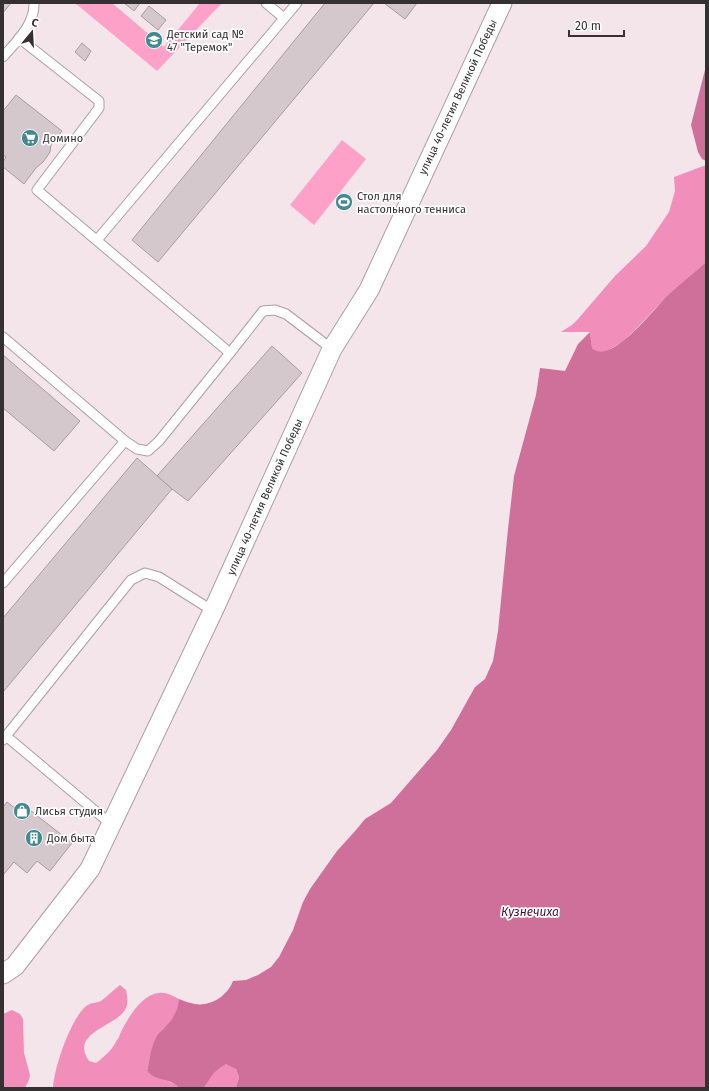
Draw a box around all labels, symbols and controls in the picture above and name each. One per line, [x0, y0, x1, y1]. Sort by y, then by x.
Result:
north arrow [12, 12, 52, 52]
scale bar [569, 12, 624, 38]
text: С [30, 16, 41, 30]
street label: улица 40-летия Великой Победы [416, 17, 500, 177]
text: 20 m [575, 19, 601, 33]
place label: Детский сад № 47 "Теремок" [166, 28, 244, 54]
school or university icon: Детский сад № 47 "Теремок" [144, 30, 164, 50]
supermarket icon: Домино [20, 128, 40, 148]
place label: Домино [42, 132, 83, 145]
place label: Стол для настольного тенниса [357, 190, 466, 216]
sports icon: Стол для настольного тенниса [334, 192, 354, 212]
street label: улица 40-летия Великой Победы [225, 417, 305, 577]
shop icon: Лисья студия [12, 801, 32, 821]
place label: Лисья студия [35, 805, 103, 818]
building icon: Дом быта [24, 828, 44, 848]
place label: Дом быта [46, 832, 95, 845]
water label: Кузнечиха [501, 905, 559, 919]

